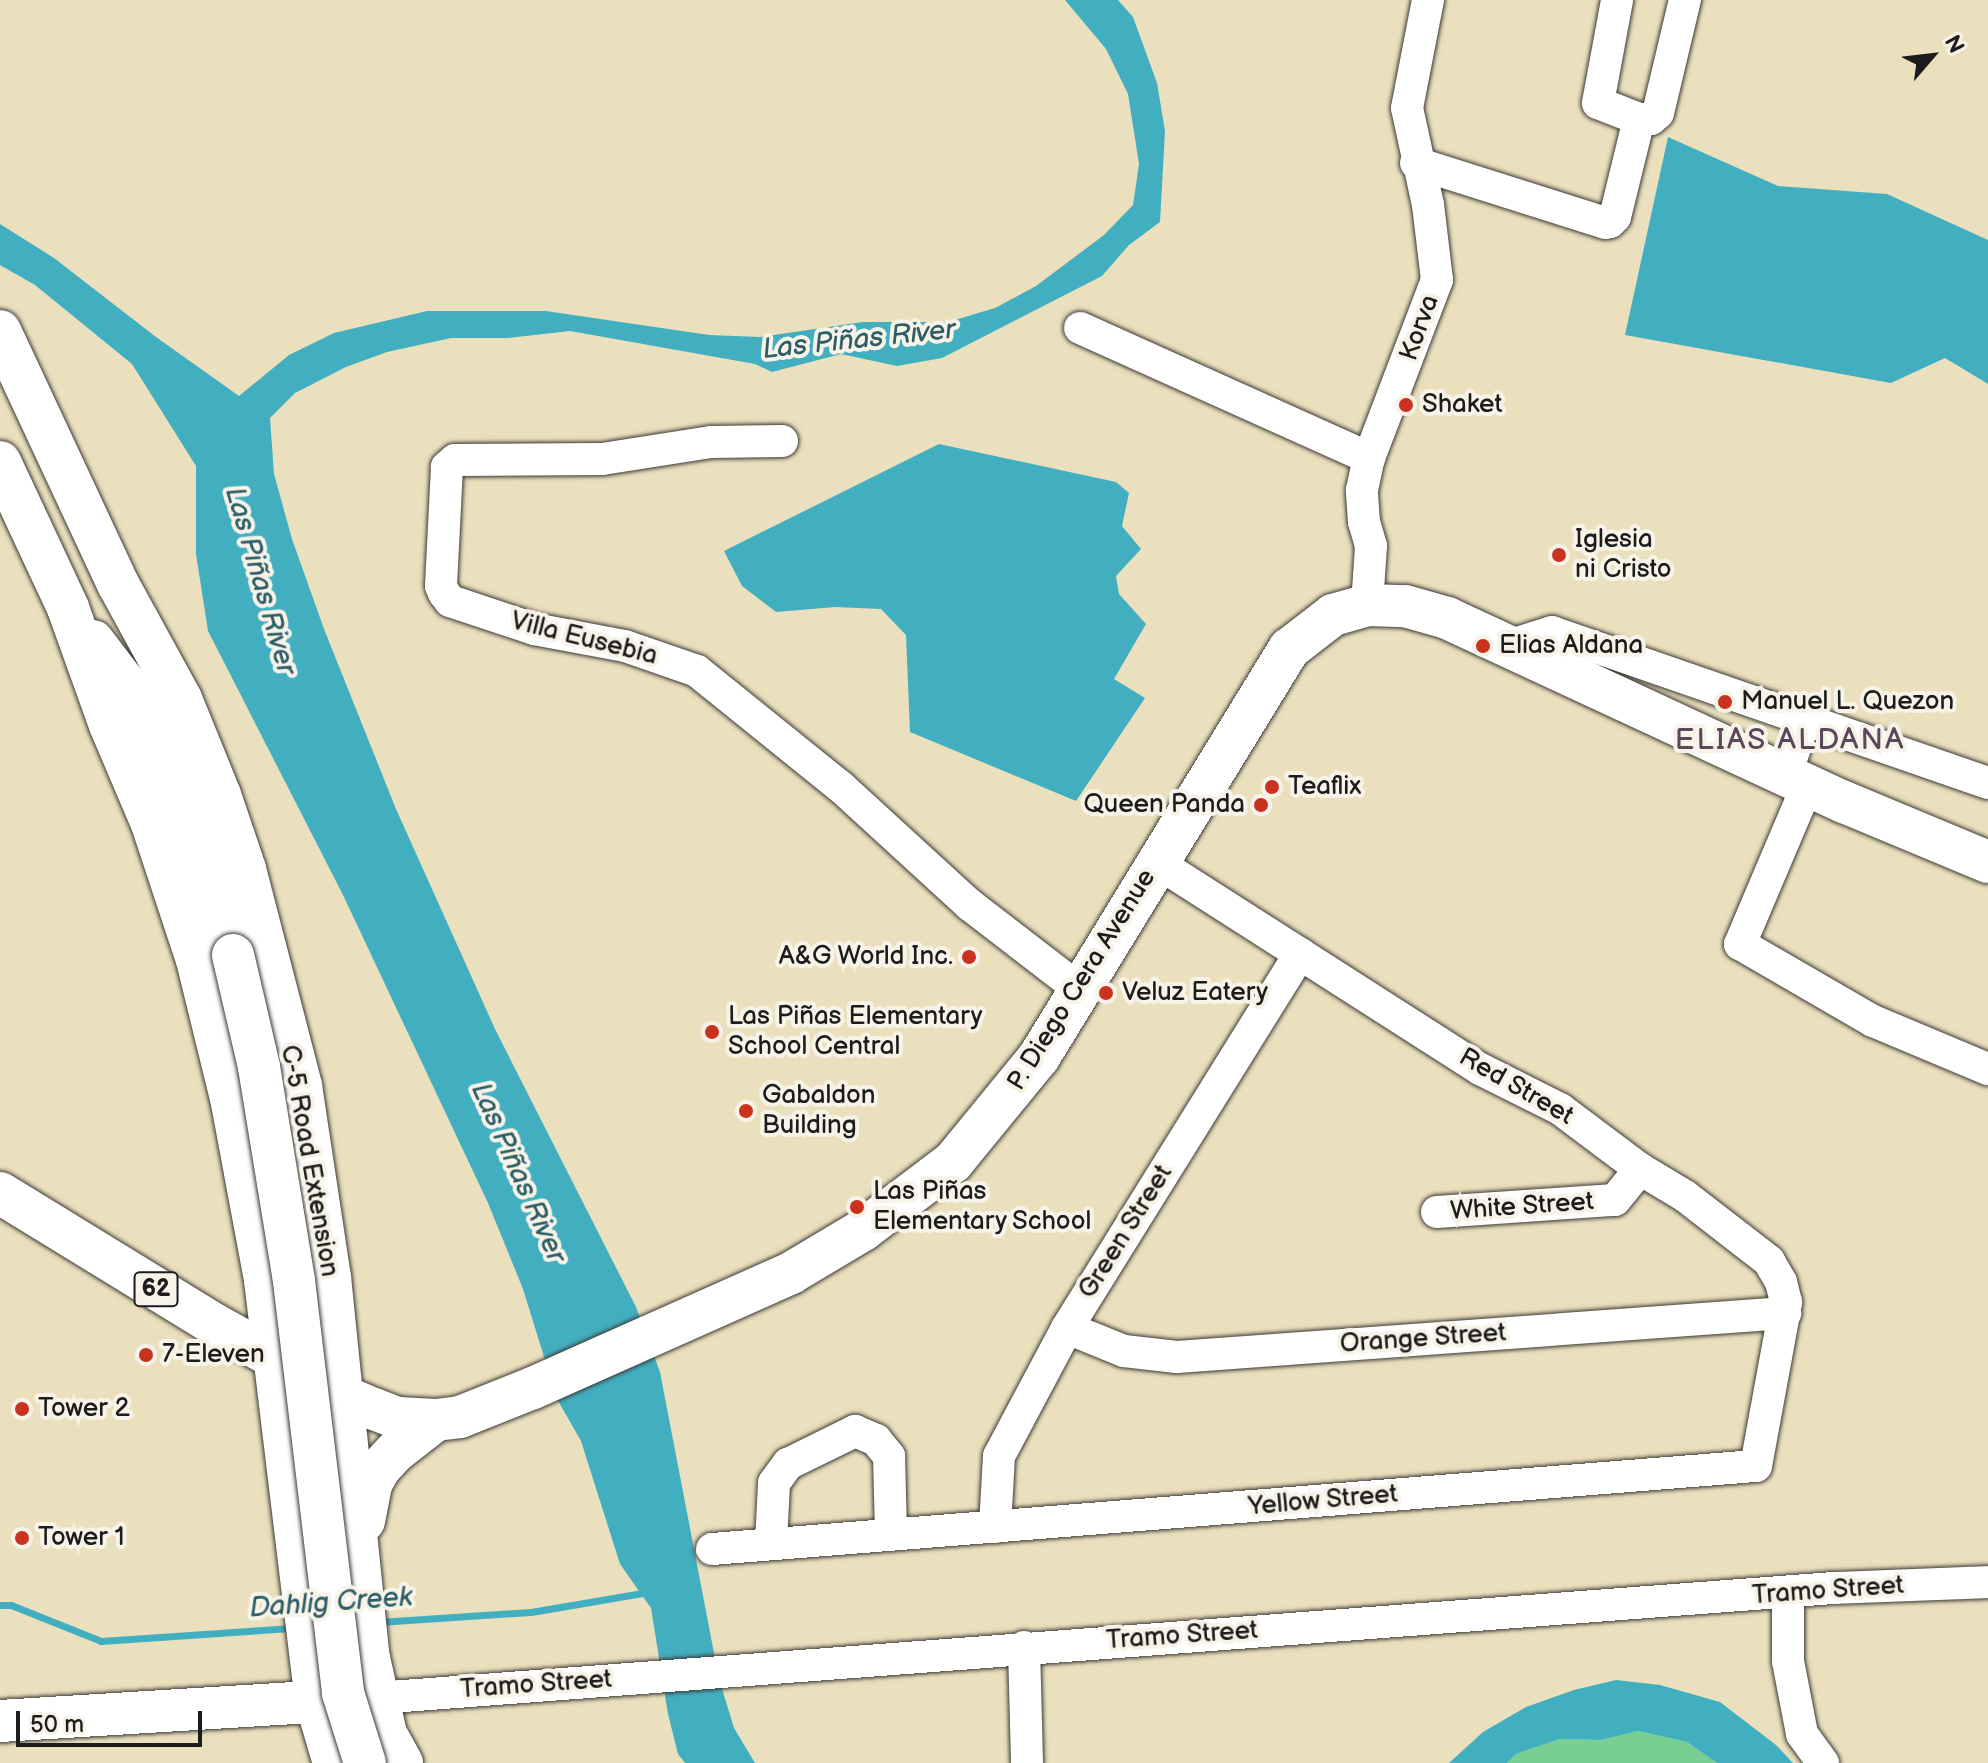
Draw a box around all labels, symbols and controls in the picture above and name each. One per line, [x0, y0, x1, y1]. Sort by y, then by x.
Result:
north arrow [1892, 16, 1972, 96]
text: N [1938, 31, 1969, 58]
street label: Korva [1394, 291, 1446, 365]
water label: Las Piñas River [761, 313, 957, 367]
place label: Shaket [1422, 389, 1503, 421]
marker: Shaket [1397, 396, 1415, 414]
water label: Las Piñas River [217, 483, 303, 679]
place label: Iglesia ni Cristo [1575, 524, 1672, 586]
marker: Iglesia ni Cristo [1550, 546, 1568, 564]
street label: Villa Eusebia [507, 606, 661, 672]
place label: Elias Aldana [1499, 630, 1643, 662]
marker: Elias Aldana [1474, 637, 1492, 655]
place label: Manuel L. Quezon [1741, 686, 1954, 718]
marker: Manuel L. Quezon [1716, 693, 1734, 711]
district label: ELIAS ALDANA [1675, 722, 1905, 758]
place label: Teaflix [1288, 771, 1362, 803]
marker: Teaflix [1263, 778, 1281, 796]
place label: Queen Panda [1083, 789, 1245, 821]
marker: Queen Panda [1252, 796, 1270, 814]
street label: P. Diego Cera Avenue [1001, 864, 1163, 1096]
place label: A&G World Inc. [778, 941, 953, 973]
marker: A&G World Inc. [960, 948, 978, 966]
place label: Veluz Eatery [1122, 977, 1268, 1009]
marker: Veluz Eatery [1097, 984, 1115, 1002]
place label: Las Piñas Elementary School Central [728, 1001, 983, 1062]
marker: Las Piñas Elementary School Central [703, 1023, 721, 1041]
street label: Red Street [1453, 1042, 1579, 1132]
street label: C-5 Road Extension [273, 1043, 345, 1279]
water label: Las Piñas River [463, 1078, 573, 1268]
place label: Gabaldon Building [762, 1080, 876, 1142]
marker: Gabaldon Building [737, 1102, 755, 1120]
street label: Green Street [1072, 1159, 1180, 1305]
place label: Las Piñas Elementary School [873, 1176, 1093, 1238]
street label: White Street [1449, 1186, 1595, 1228]
marker: Las Piñas Elementary School [848, 1198, 866, 1216]
road number: 62 [132, 1269, 180, 1309]
street label: Orange Street [1339, 1318, 1507, 1360]
place label: 7-Eleven [162, 1339, 265, 1371]
marker: 7-Eleven [137, 1346, 155, 1364]
place label: Tower 2 [38, 1393, 130, 1425]
marker: Tower 2 [13, 1400, 31, 1418]
street label: Yellow Street [1247, 1479, 1399, 1523]
place label: Tower 1 [38, 1522, 125, 1554]
marker: Tower 1 [13, 1529, 31, 1547]
street label: Tramo Street [1751, 1570, 1905, 1612]
water label: Dahlig Creek [248, 1581, 414, 1625]
street label: Tramo Street [1105, 1615, 1259, 1657]
street label: Tramo Street [459, 1664, 613, 1706]
scale bar [20, 1695, 206, 1745]
text: 50 m [30, 1710, 84, 1739]

